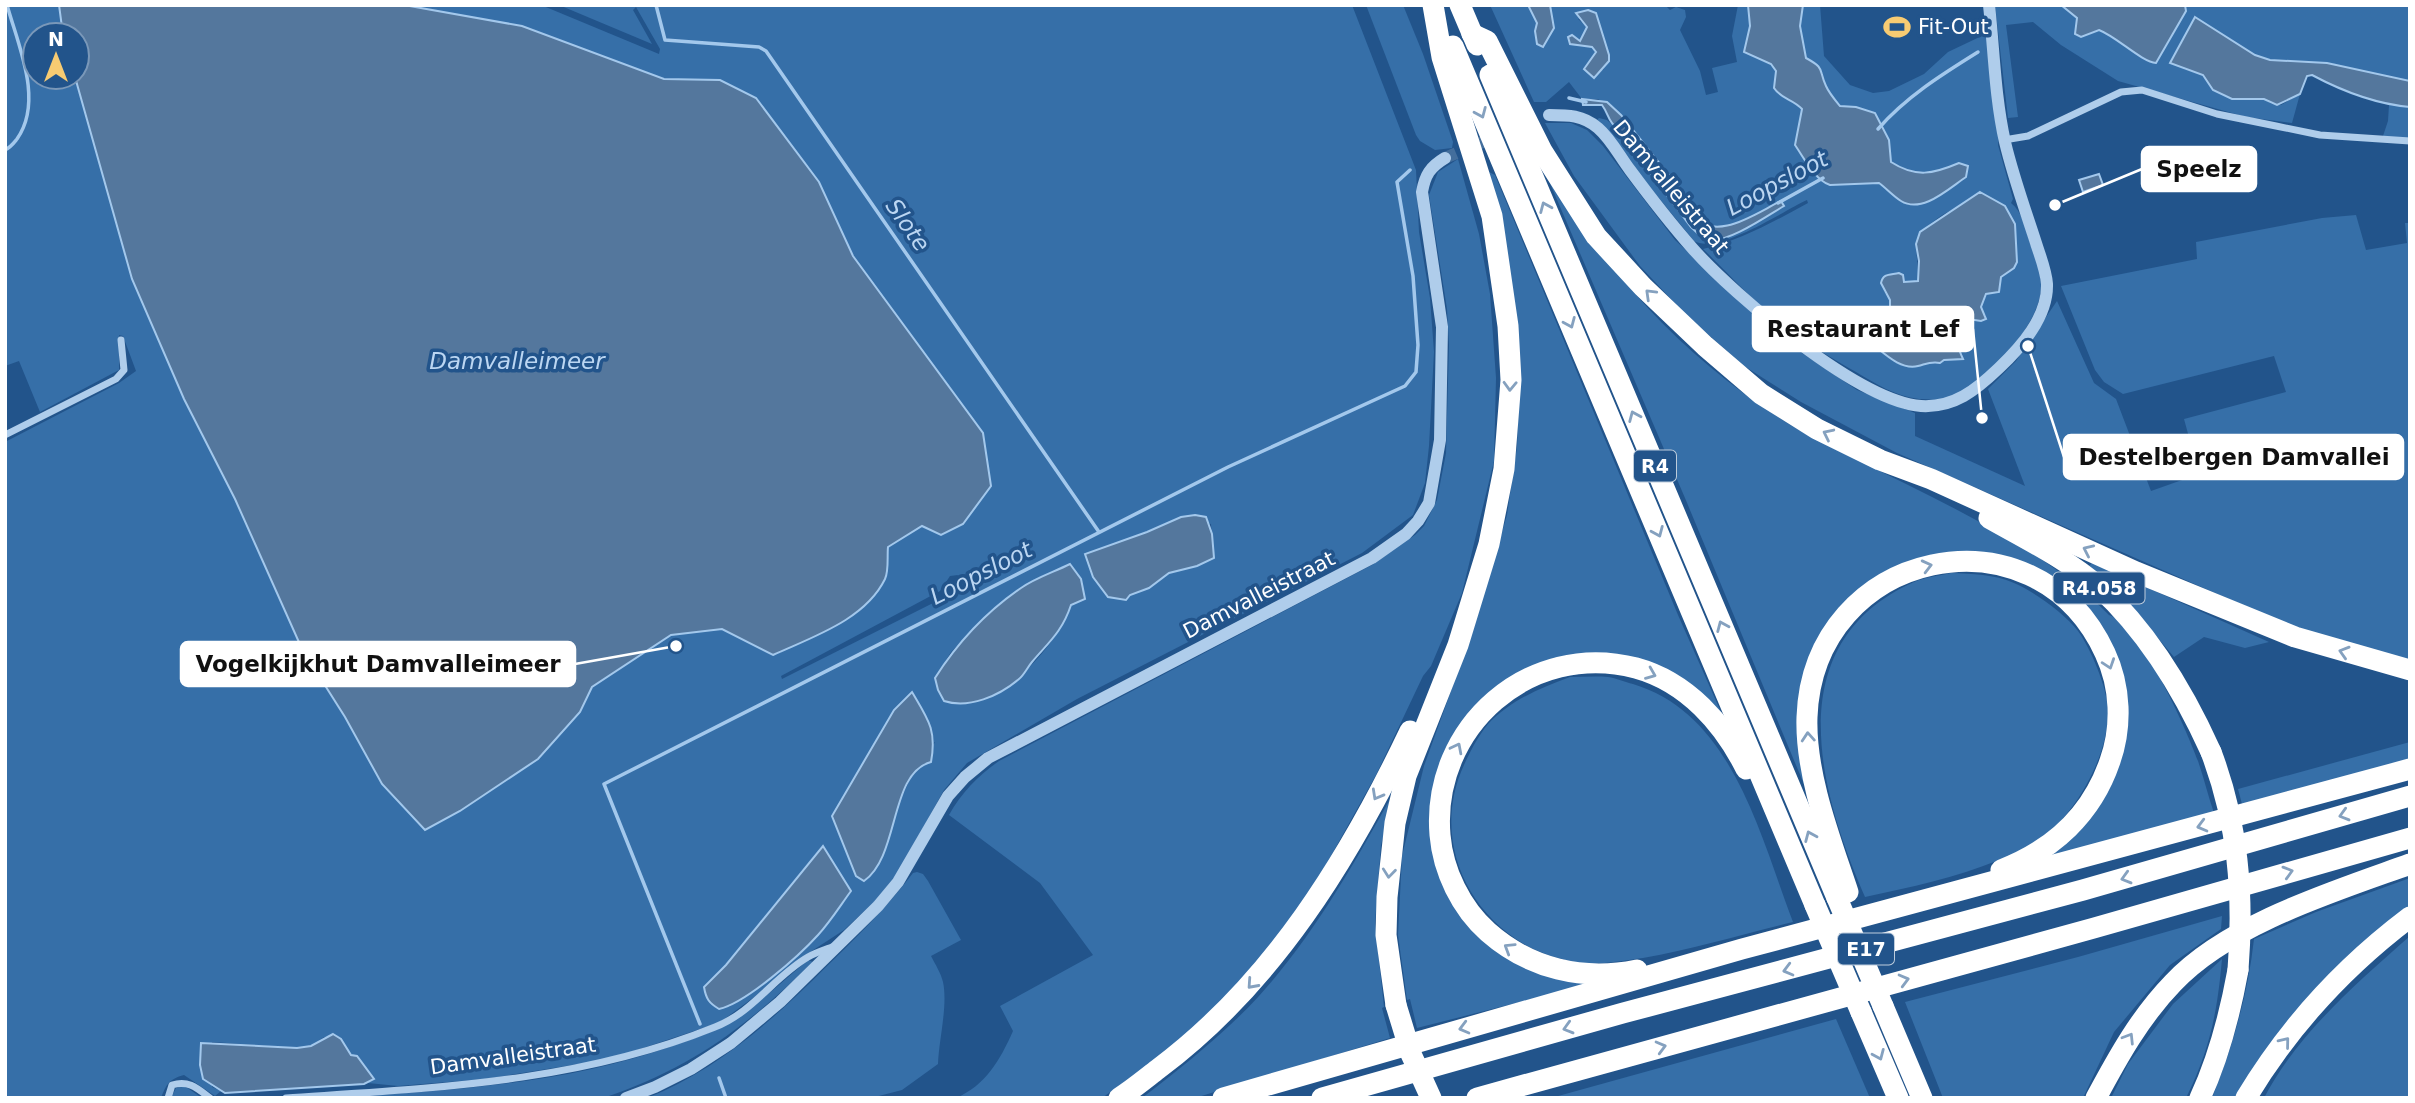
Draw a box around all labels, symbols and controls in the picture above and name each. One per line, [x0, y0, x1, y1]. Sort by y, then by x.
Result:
sports icon: Fit-Out [1882, 12, 1912, 42]
place label: Fit-Out [1918, 15, 1989, 39]
north arrow [21, 21, 91, 91]
text: N [48, 28, 64, 50]
one-way arrow [1473, 106, 1487, 119]
street label: Damvalleistraat [1608, 115, 1734, 259]
water label: Loopsloot [1722, 145, 1833, 221]
callout: Speelz [2142, 147, 2256, 191]
text: Speelz [2156, 156, 2242, 182]
water label: Slote [881, 194, 935, 256]
one-way arrow [1539, 201, 1553, 214]
one-way arrow [1646, 290, 1659, 303]
callout: Restaurant Lef [1753, 307, 1973, 351]
one-way arrow [1562, 316, 1576, 328]
text: Restaurant Lef [1767, 316, 1960, 342]
water label: Damvalleimeer [429, 348, 606, 374]
one-way arrow [1502, 381, 1517, 392]
one-way arrow [1628, 411, 1642, 423]
one-way arrow [1823, 429, 1835, 443]
callout: Destelbergen Damvallei [2064, 435, 2403, 479]
text: Destelbergen Damvallei [2078, 444, 2390, 470]
road number: R4 [1634, 450, 1676, 481]
one-way arrow [1650, 526, 1664, 538]
water label: Loopsloot [926, 536, 1037, 610]
one-way arrow [2082, 544, 2095, 558]
street label: Damvalleistraat [1179, 546, 1339, 644]
one-way arrow [1921, 560, 1933, 574]
road number: R4.058 [2054, 572, 2144, 604]
one-way arrow [1716, 621, 1730, 633]
callout: Vogelkijkhut Damvalleimeer [181, 642, 575, 686]
one-way arrow [2338, 646, 2350, 661]
text: Vogelkijkhut Damvalleimeer [195, 651, 561, 677]
one-way arrow [2101, 657, 2115, 669]
one-way arrow [1644, 665, 1656, 679]
one-way arrow [1801, 731, 1816, 742]
one-way arrow [1449, 743, 1463, 755]
one-way arrow [1372, 787, 1385, 800]
one-way arrow [2338, 807, 2350, 822]
one-way arrow [2196, 818, 2208, 832]
one-way arrow [1805, 830, 1819, 842]
one-way arrow [2282, 866, 2294, 881]
one-way arrow [1382, 868, 1397, 879]
one-way arrow [2120, 870, 2132, 885]
road number: E17 [1838, 934, 1894, 965]
one-way arrow [1503, 943, 1516, 956]
one-way arrow [1782, 962, 1794, 976]
one-way arrow [1898, 974, 1910, 988]
one-way arrow [1247, 975, 1260, 988]
one-way arrow [1458, 1020, 1470, 1034]
one-way arrow [1562, 1020, 1574, 1035]
street label: Damvalleistraat [429, 1032, 597, 1080]
one-way arrow [2121, 1033, 2134, 1046]
one-way arrow [2277, 1037, 2289, 1050]
one-way arrow [1655, 1041, 1667, 1055]
one-way arrow [1871, 1048, 1885, 1060]

